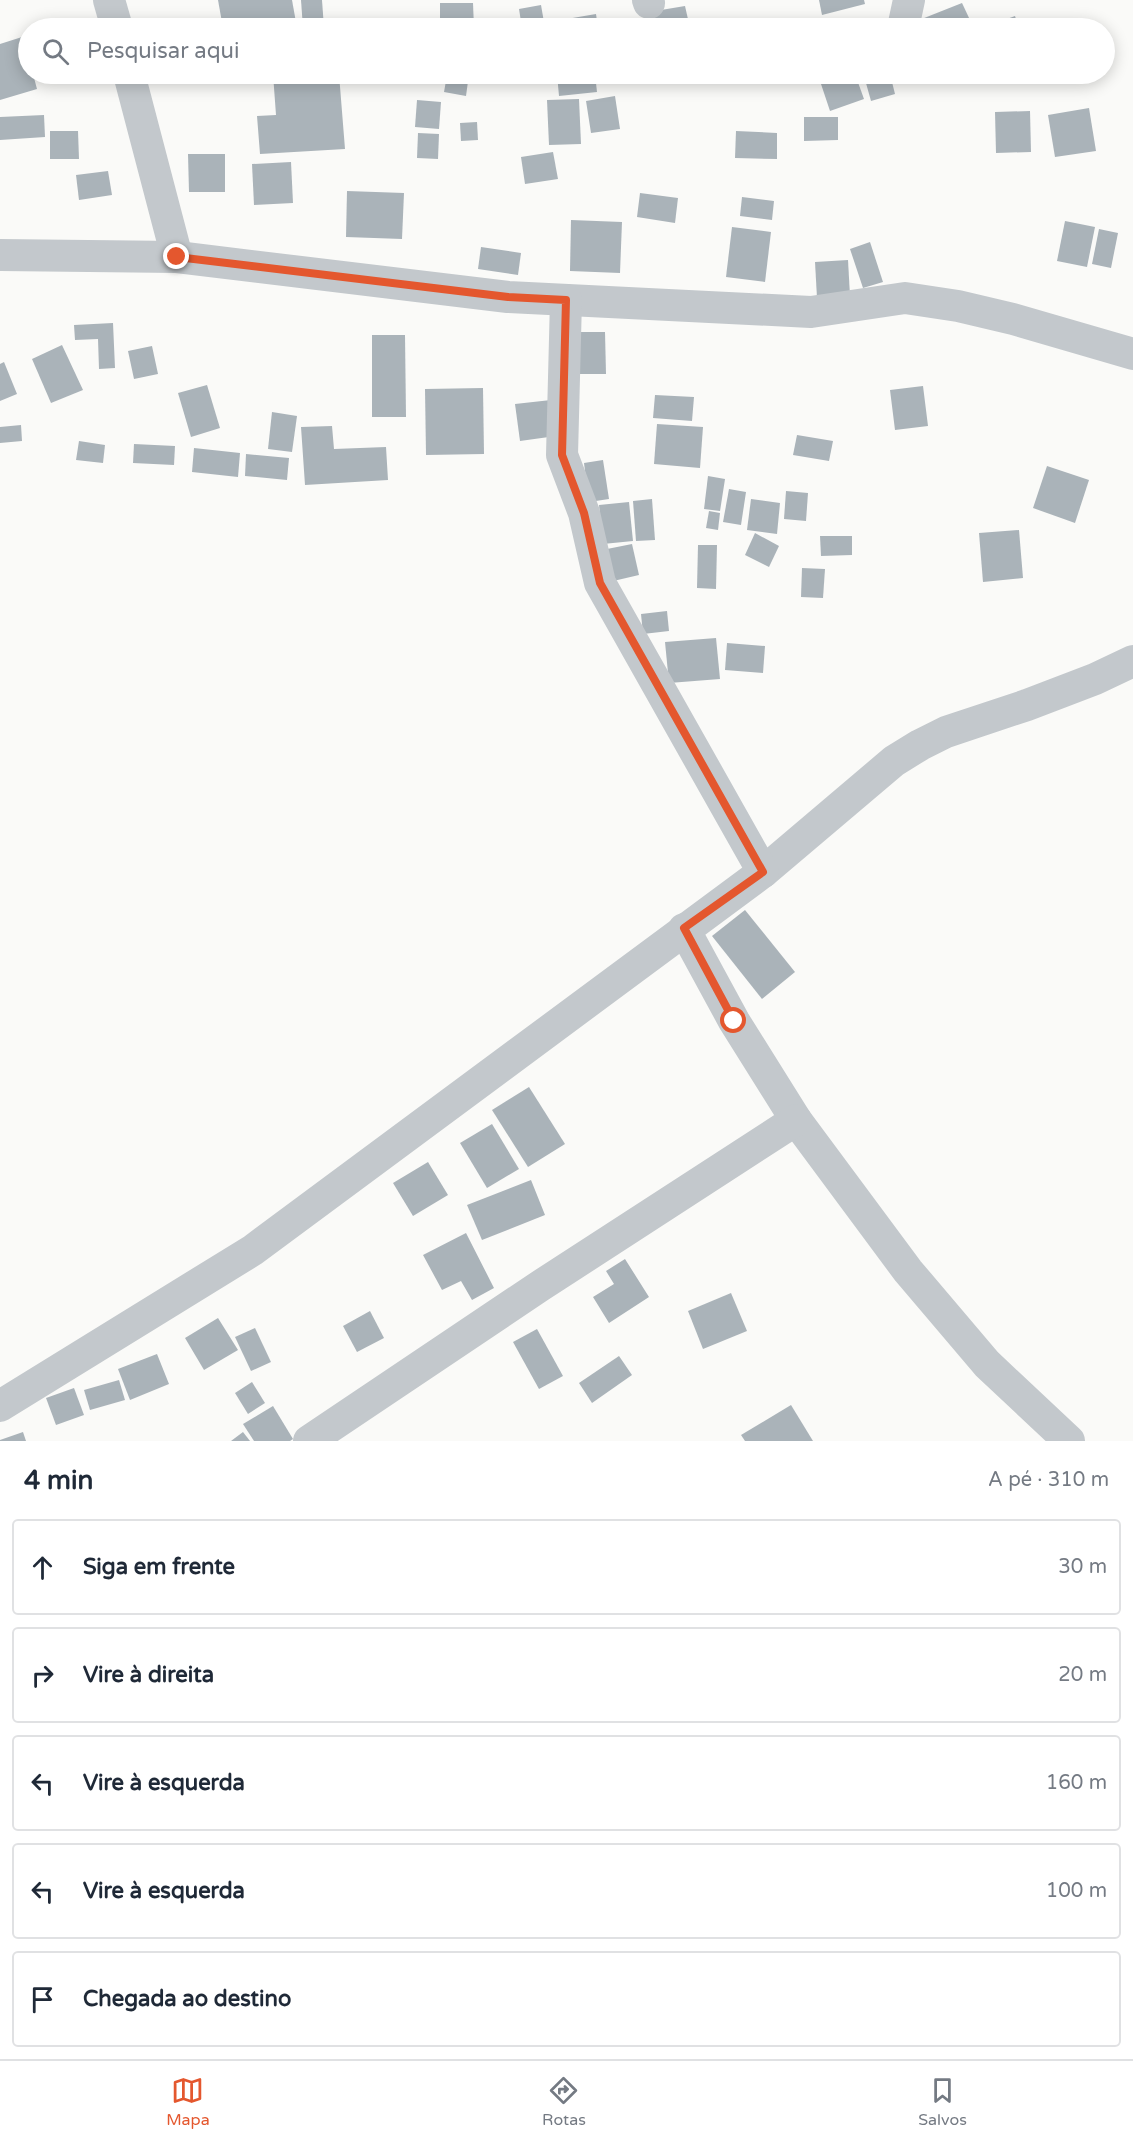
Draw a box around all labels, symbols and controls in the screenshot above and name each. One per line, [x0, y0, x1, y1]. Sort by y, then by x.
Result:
search box [18, 18, 1115, 84]
icon: search [39, 35, 72, 68]
text: Pesquisar aqui [87, 38, 239, 64]
route end [163, 243, 189, 269]
route start [720, 1007, 746, 1033]
text: 4 min [24, 1465, 93, 1496]
text: A pé · 310 m [988, 1468, 1109, 1492]
icon: ahead [26, 1551, 59, 1584]
text: Siga em frente [83, 1554, 235, 1580]
text: 30 m [1058, 1555, 1107, 1579]
icon: right [26, 1659, 59, 1692]
text: Vire à direita [83, 1662, 214, 1688]
text: 20 m [1058, 1663, 1107, 1687]
icon: left [26, 1767, 59, 1800]
text: Vire à esquerda [83, 1770, 245, 1796]
text: 160 m [1046, 1771, 1107, 1795]
icon: left [26, 1875, 59, 1908]
text: Vire à esquerda [83, 1878, 245, 1904]
text: 100 m [1046, 1879, 1107, 1903]
icon: arrive [26, 1983, 59, 2016]
text: Chegada ao destino [83, 1986, 291, 2012]
tab: Mapa [166, 2074, 210, 2130]
tab: Rotas [542, 2074, 586, 2130]
tab: Salvos [918, 2074, 967, 2130]

